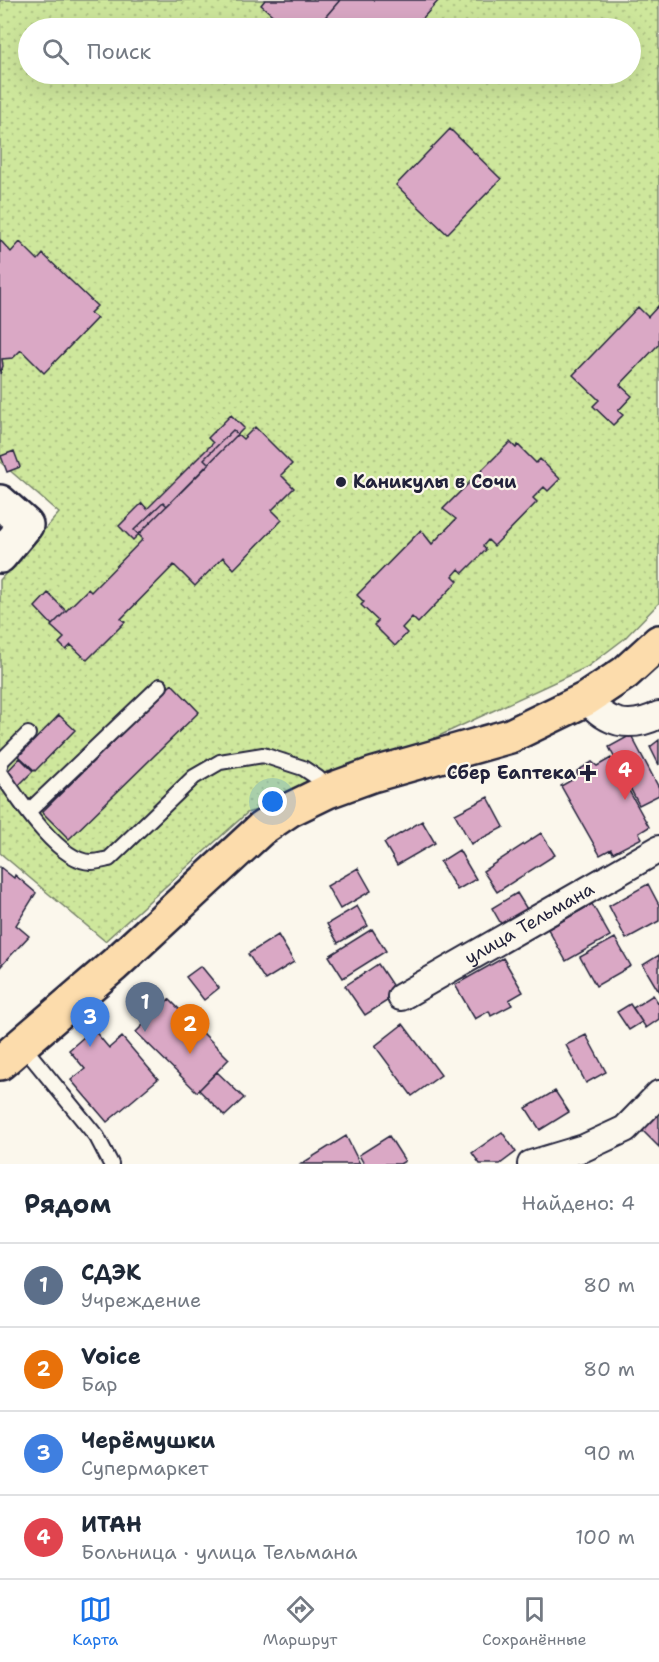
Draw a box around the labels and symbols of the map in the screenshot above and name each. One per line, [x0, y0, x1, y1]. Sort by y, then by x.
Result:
place label: Каникулы в Сочи [353, 470, 517, 494]
marker: Каникулы в Сочи [334, 475, 348, 489]
pin: 4 [606, 750, 644, 800]
place label: Сбер Еаптека [447, 761, 577, 785]
marker: Сбер Еаптека [581, 766, 595, 780]
your location [258, 787, 287, 816]
street label: улица Тельмана [460, 877, 598, 970]
pin: 1 [126, 982, 164, 1032]
pin: 3 [70, 998, 110, 1047]
pin: 2 [170, 1004, 210, 1054]

